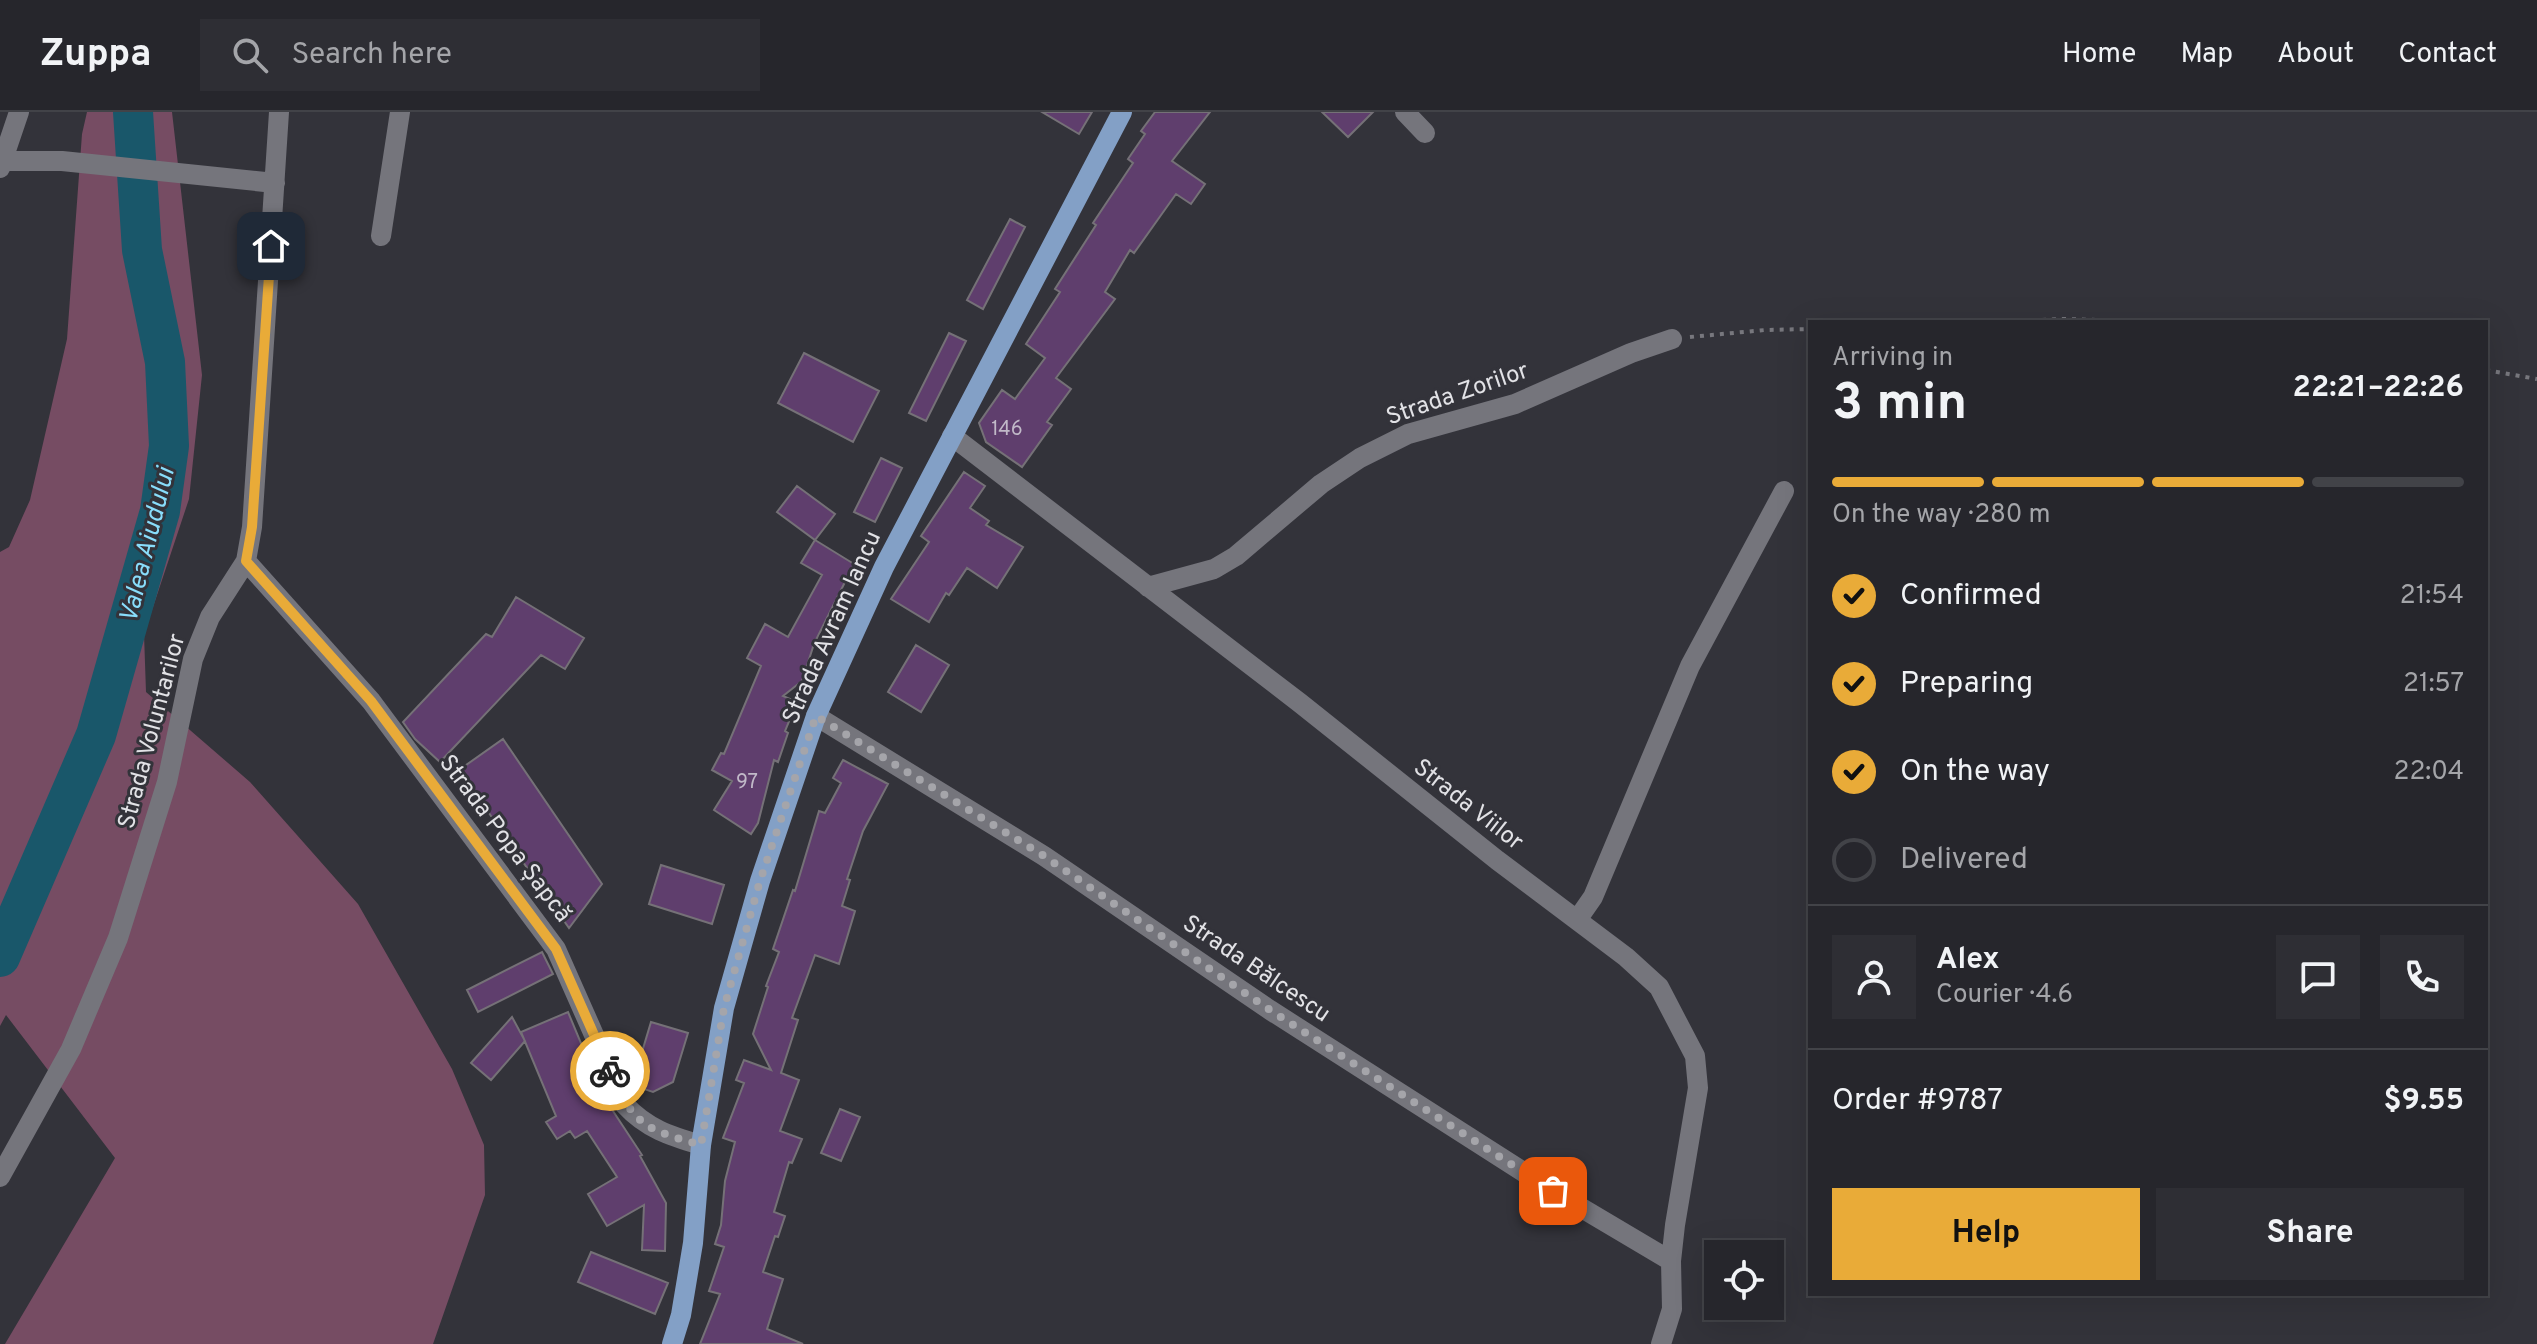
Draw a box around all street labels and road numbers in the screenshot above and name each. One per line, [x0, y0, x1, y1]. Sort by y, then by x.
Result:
street label: Strada Zorilor [1383, 357, 1533, 433]
street label: Strada Avram Iancu [777, 527, 889, 729]
street label: Strada Voluntarilor [112, 631, 193, 832]
street label: Strada Popa Șapcă [432, 749, 577, 929]
street label: Strada Viilor [1407, 753, 1529, 858]
street label: Strada Bălcescu [1176, 909, 1335, 1030]

